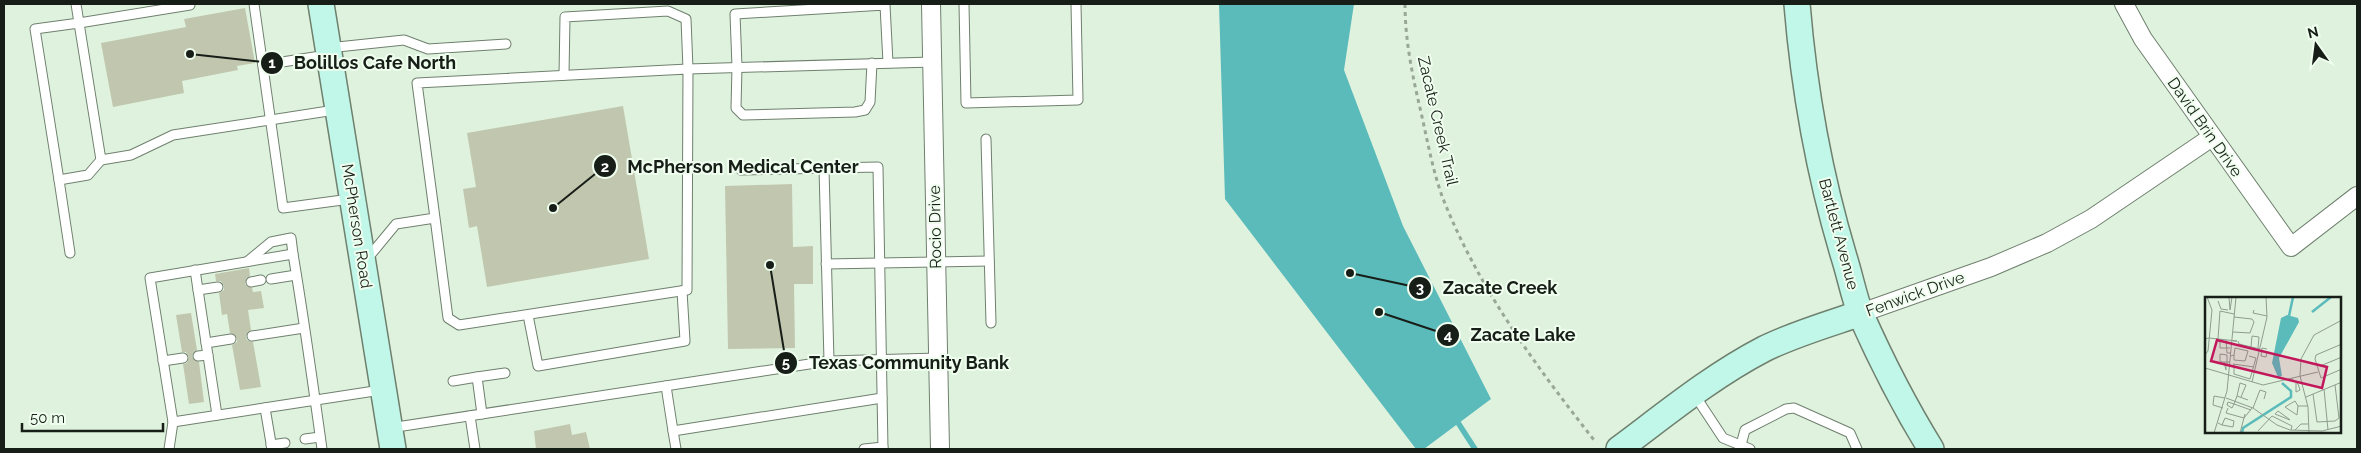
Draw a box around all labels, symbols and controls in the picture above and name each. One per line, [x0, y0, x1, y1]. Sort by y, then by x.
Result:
north arrow [2291, 20, 2341, 70]
text: N [2306, 23, 2320, 41]
callout: Bolillos Cafe North [259, 47, 467, 80]
text: Bolillos Cafe North [294, 52, 456, 73]
text: 1 [268, 54, 276, 72]
street label: Zacate Creek Trail [1414, 54, 1462, 188]
street label: David Brin Drive [2164, 74, 2246, 180]
callout: McPherson Medical Center [592, 150, 869, 183]
text: McPherson Medical Center [627, 156, 859, 177]
text: 2 [601, 158, 609, 176]
street label: McPherson Road [338, 162, 376, 290]
street label: Bartlett Avenue [1815, 176, 1863, 292]
street label: Rocio Drive [925, 185, 945, 269]
street label: Fenwick Drive [1863, 267, 1967, 321]
callout: Zacate Creek [1408, 272, 1568, 305]
text: Zacate Creek [1443, 277, 1558, 298]
text: 3 [1416, 279, 1424, 297]
inset map [2205, 297, 2341, 433]
callout: Zacate Lake [1435, 318, 1586, 351]
text: Zacate Lake [1470, 324, 1576, 345]
text: 4 [1444, 326, 1453, 344]
callout: Texas Community Bank [773, 347, 1019, 380]
text: Texas Community Bank [809, 352, 1010, 373]
text: 5 [782, 354, 790, 372]
scale bar [22, 400, 164, 432]
text: 50 m [30, 409, 65, 427]

